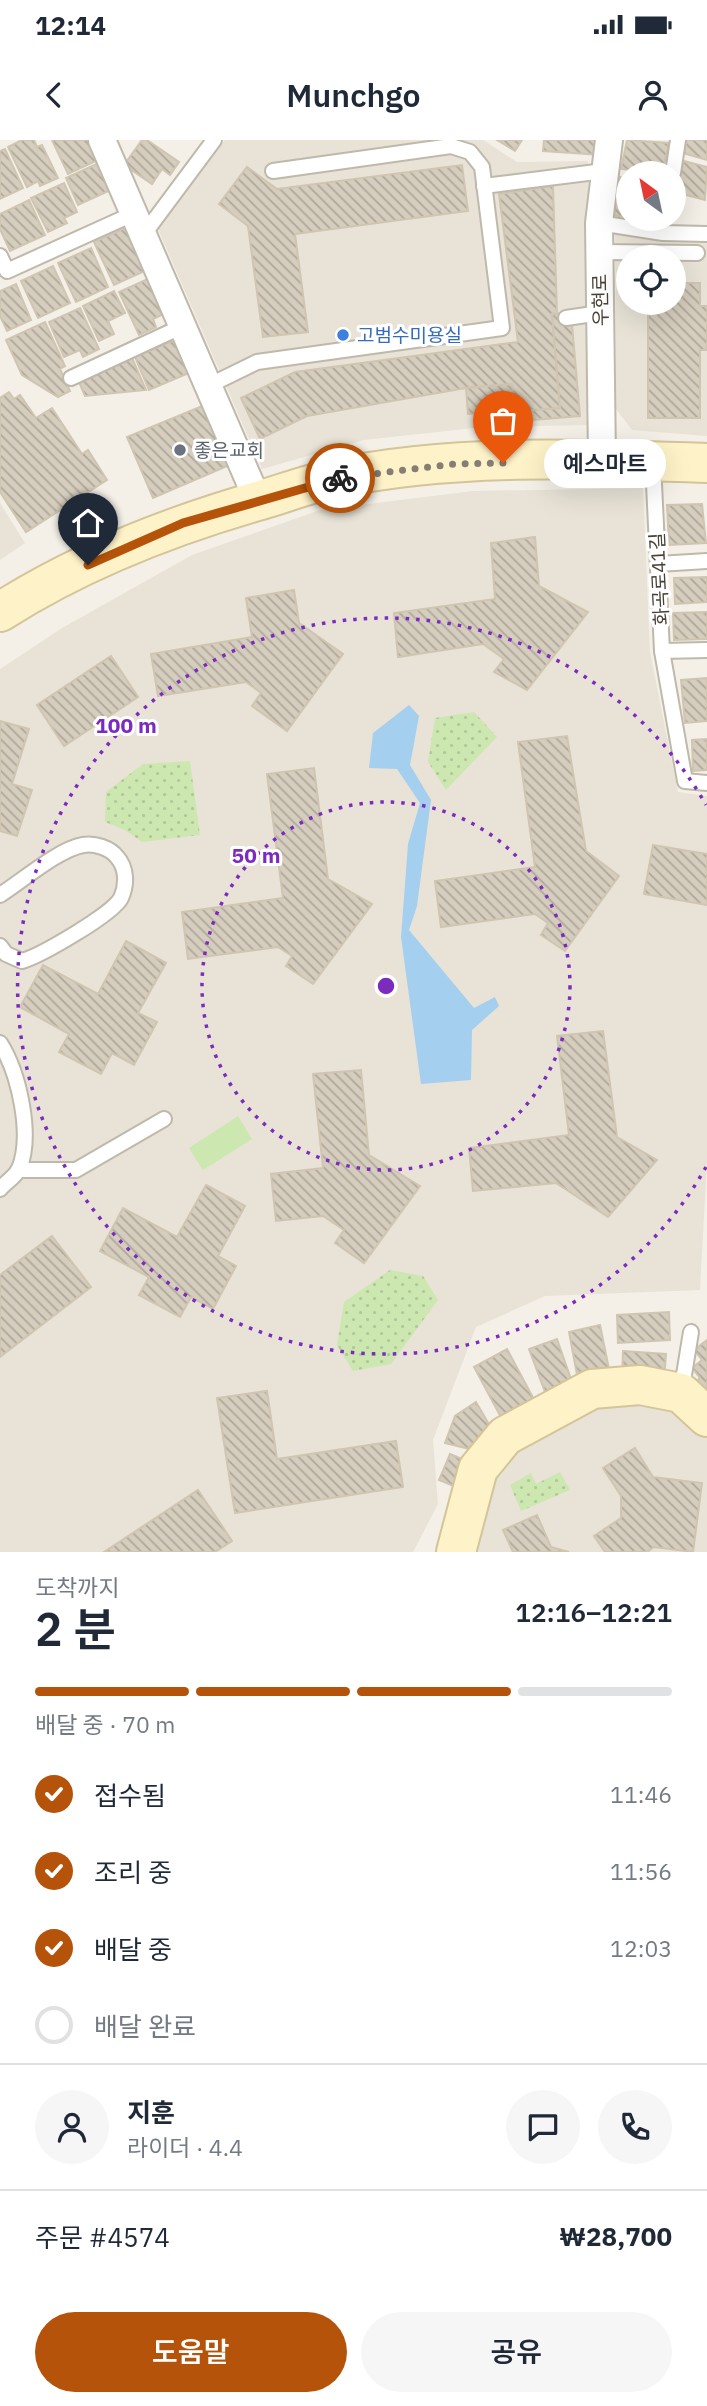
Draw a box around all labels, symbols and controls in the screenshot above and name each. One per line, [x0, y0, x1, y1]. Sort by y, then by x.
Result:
text: 12:14 [35, 8, 106, 42]
text: Munchgo [286, 74, 421, 116]
icon: back [35, 76, 73, 114]
icon: person [634, 76, 672, 114]
north arrow [616, 161, 686, 231]
map controls [616, 161, 686, 315]
button: locate [616, 245, 686, 315]
street label: 우현로 [588, 274, 612, 326]
place label: 고범수미용실 [357, 323, 462, 347]
marker: 고범수미용실 [335, 327, 351, 343]
pin [473, 391, 533, 463]
icon: bag [484, 402, 522, 440]
place label: 좋은교회 [194, 438, 264, 462]
callout: 예스마트 [545, 438, 668, 488]
marker: 좋은교회 [172, 442, 188, 458]
courier [305, 443, 375, 513]
text: 예스마트 [563, 448, 647, 478]
icon: bike [321, 459, 359, 497]
pin [58, 493, 118, 565]
icon: home [69, 504, 107, 542]
street label: 화곡로41길 [645, 532, 673, 626]
text: 100 m [95, 711, 157, 739]
text: 50 m [232, 841, 280, 869]
centre of rings [374, 974, 398, 998]
text: 도착까지 [35, 1572, 120, 1602]
text: 12:16–12:21 [515, 1595, 672, 1629]
text: 2 분 [35, 1599, 116, 1659]
text: 배달 중 · 70 m [35, 1709, 175, 1739]
icon: check [35, 1775, 73, 1813]
text: 접수됨 [94, 1778, 166, 1812]
text: 11:46 [610, 1779, 672, 1809]
icon: check [35, 1852, 73, 1890]
text: 조리 중 [94, 1855, 172, 1889]
text: 11:56 [610, 1856, 672, 1886]
icon: check [35, 1929, 73, 1967]
text: 배달 중 [94, 1932, 172, 1966]
text: 12:03 [610, 1933, 672, 1963]
text: 배달 완료 [94, 2009, 196, 2043]
button: person [35, 2090, 109, 2164]
button: chat [506, 2090, 580, 2164]
button: phone [598, 2090, 672, 2164]
text: 지훈 [127, 2095, 175, 2129]
text: 라이더 · 4.4 [127, 2132, 243, 2162]
text: ₩28,700 [559, 2219, 672, 2253]
text: 주문 #4574 [35, 2220, 170, 2254]
button: 도움말 [35, 2312, 347, 2392]
button: 공유 [361, 2312, 672, 2392]

